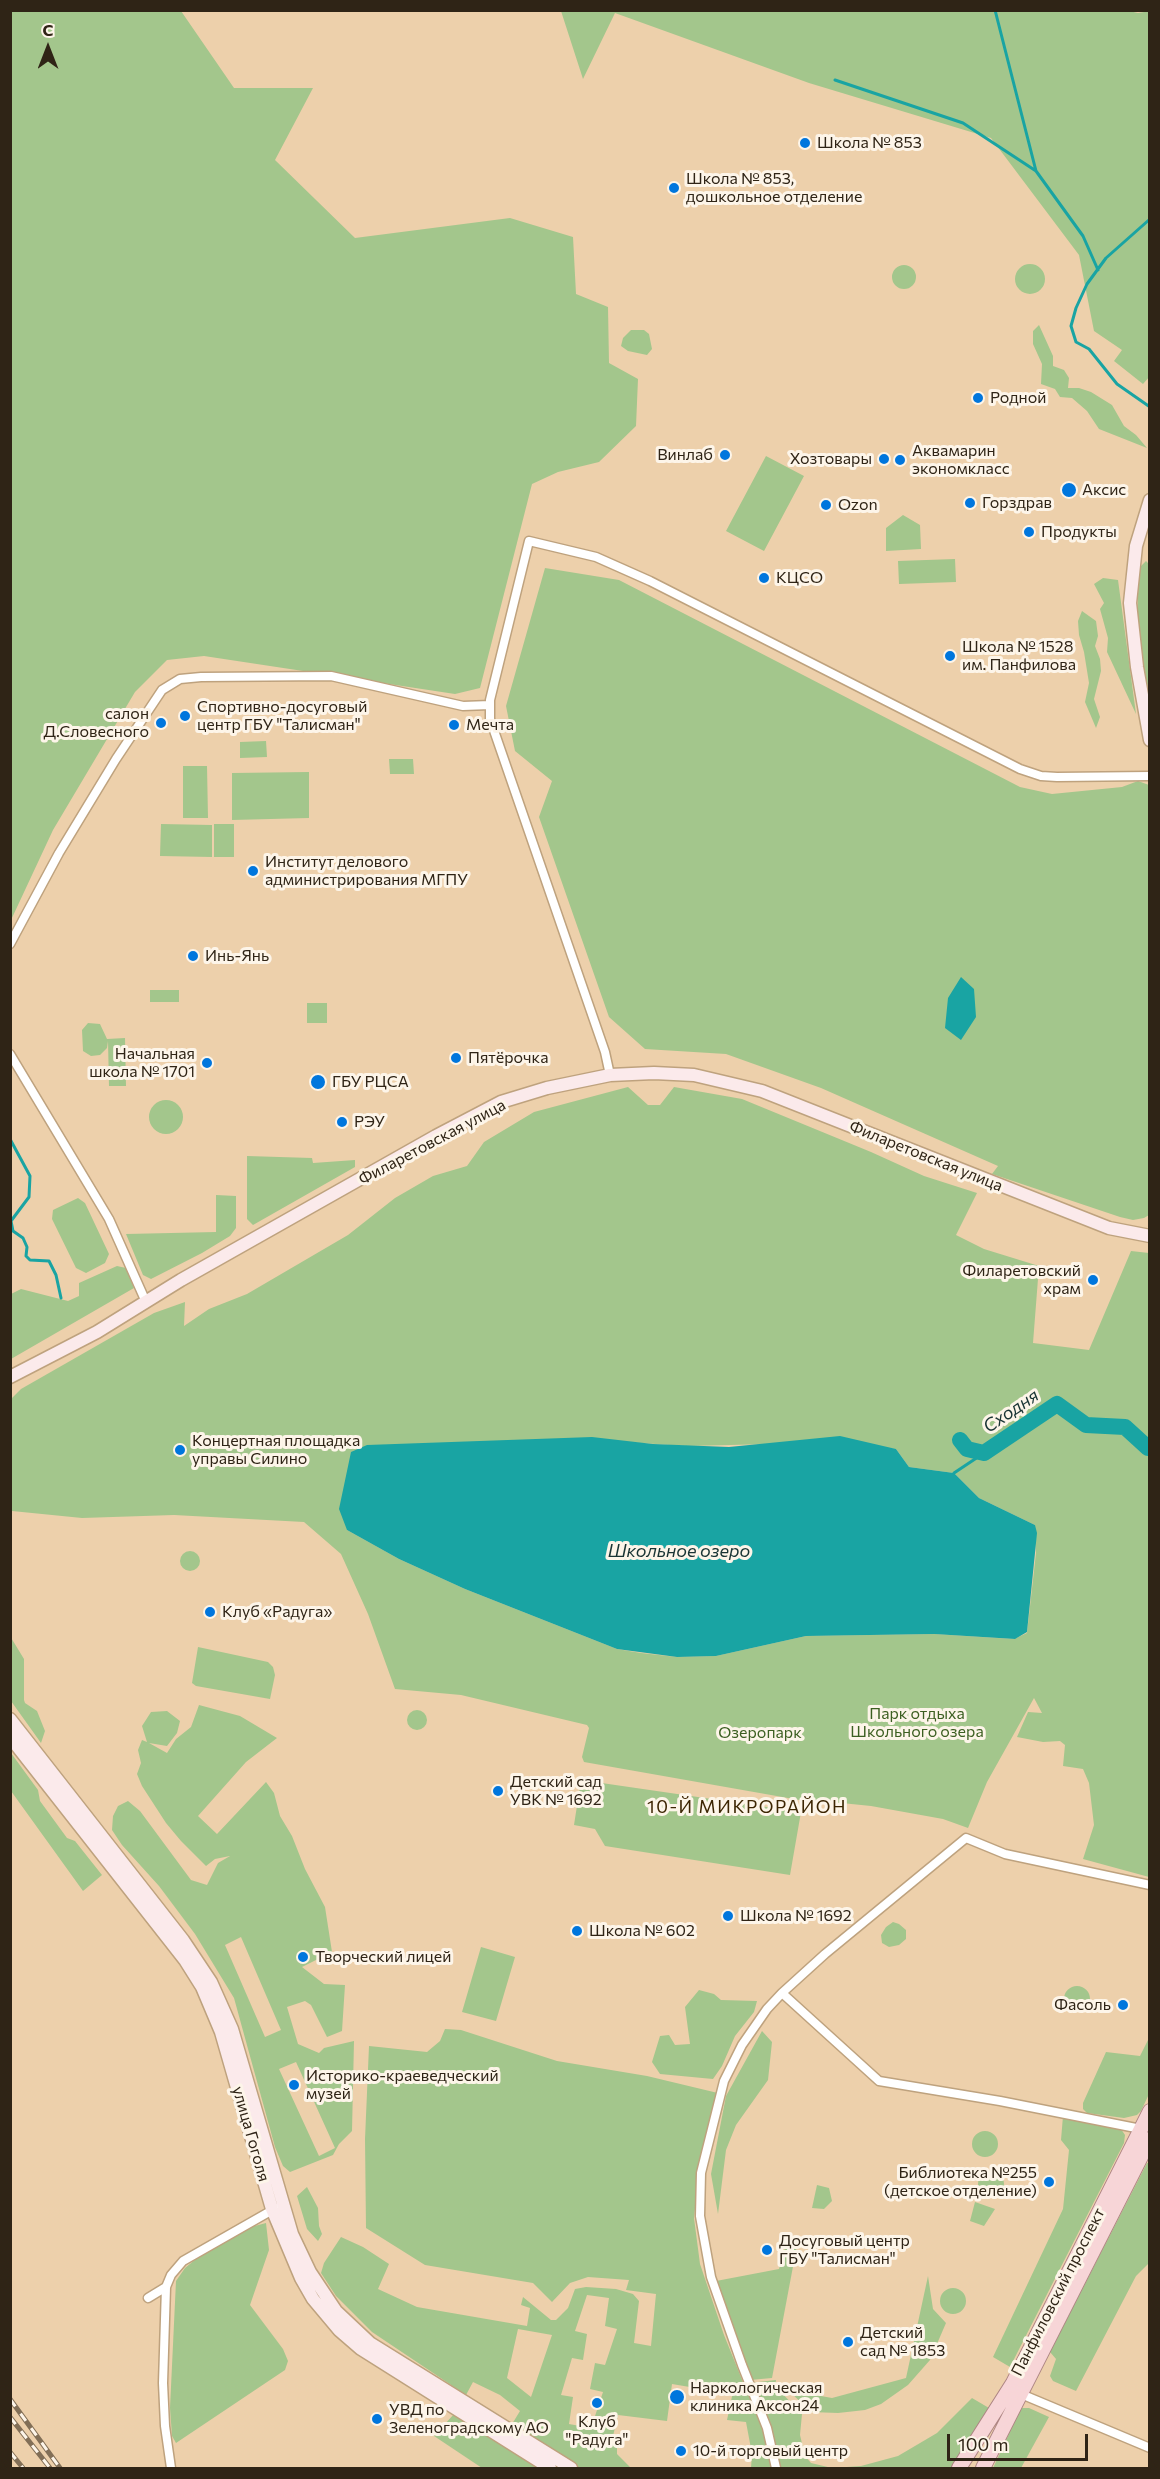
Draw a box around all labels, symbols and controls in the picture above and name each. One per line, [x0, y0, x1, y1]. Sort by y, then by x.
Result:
north arrow [18, 18, 78, 78]
text: С [43, 20, 53, 39]
place label: Школа № 853 [817, 133, 922, 153]
marker: Школа № 853 [798, 136, 812, 150]
place label: Школа № 853, дошкольное отделение [686, 169, 862, 207]
marker: Школа № 853, дошкольное отделение [667, 181, 681, 195]
place label: Родной [990, 388, 1046, 408]
marker: Родной [971, 391, 985, 405]
place label: Аквамарин экономкласс [912, 441, 1010, 479]
place label: Винлаб [657, 445, 713, 465]
marker: Винлаб [718, 448, 732, 462]
place label: Хозтовары [790, 449, 872, 469]
marker: Хозтовары [877, 452, 891, 466]
marker: Аквамарин экономкласс [893, 453, 907, 467]
place label: Аксис [1082, 480, 1126, 500]
marker: Аксис [1060, 481, 1078, 499]
place label: Горздрав [982, 493, 1052, 513]
place label: Ozon [838, 495, 878, 515]
marker: Горздрав [963, 496, 977, 510]
marker: Ozon [819, 498, 833, 512]
place label: Продукты [1041, 522, 1117, 542]
marker: Продукты [1022, 525, 1036, 539]
place label: КЦСО [776, 568, 823, 588]
marker: КЦСО [757, 571, 771, 585]
place label: Школа № 1528 им. Панфилова [962, 637, 1076, 675]
marker: Школа № 1528 им. Панфилова [943, 649, 957, 663]
place label: Спортивно-досуговый центр ГБУ "Талисман" [197, 697, 367, 735]
place label: салон Д.Словесного [43, 704, 149, 742]
marker: Спортивно-досуговый центр ГБУ "Талисман" [178, 709, 192, 723]
place label: Мечта [466, 715, 514, 735]
marker: салон Д.Словесного [154, 716, 168, 730]
marker: Мечта [447, 718, 461, 732]
place label: Институт делового администрирования МГПУ [265, 852, 468, 890]
marker: Институт делового администрирования МГПУ [246, 864, 260, 878]
place label: Инь-Янь [205, 946, 269, 966]
marker: Инь-Янь [186, 949, 200, 963]
place label: Начальная школа № 1701 [89, 1044, 195, 1082]
place label: Пятёрочка [468, 1048, 548, 1068]
marker: Пятёрочка [449, 1051, 463, 1065]
marker: Начальная школа № 1701 [200, 1056, 214, 1070]
place label: ГБУ РЦСА [332, 1072, 409, 1092]
marker: ГБУ РЦСА [309, 1073, 327, 1091]
street label: Филаретовская улица [355, 1095, 509, 1189]
place label: РЭУ [354, 1112, 385, 1132]
marker: РЭУ [335, 1115, 349, 1129]
street label: Филаретовская улица [847, 1116, 1005, 1196]
place label: Филаретовский храм [963, 1261, 1081, 1299]
marker: Филаретовский храм [1086, 1273, 1100, 1287]
water label: Сходня [979, 1385, 1043, 1437]
place label: Концертная площадка управы Силино [192, 1431, 360, 1469]
marker: Концертная площадка управы Силино [173, 1443, 187, 1457]
water label: Школьное озеро [608, 1540, 750, 1562]
place label: Клуб «Радуга» [222, 1602, 332, 1622]
marker: Клуб «Радуга» [203, 1605, 217, 1619]
park label: Парк отдыха Школьного озера [850, 1704, 984, 1742]
park label: Озеропарк [718, 1723, 802, 1743]
place label: Детский сад УВК № 1692 [510, 1772, 602, 1810]
marker: Детский сад УВК № 1692 [491, 1784, 505, 1798]
district label: 10-Й МИКРОРАЙОН [647, 1796, 847, 1818]
place label: Школа № 1692 [740, 1906, 852, 1926]
marker: Школа № 1692 [721, 1909, 735, 1923]
place label: Школа № 602 [589, 1921, 695, 1941]
marker: Школа № 602 [570, 1924, 584, 1938]
place label: Творческий лицей [315, 1947, 451, 1967]
marker: Творческий лицей [296, 1950, 310, 1964]
place label: Фасоль [1054, 1995, 1111, 2015]
marker: Фасоль [1116, 1998, 1130, 2012]
place label: Историко-краеведческий музей [306, 2066, 499, 2104]
marker: Историко-краеведческий музей [287, 2078, 301, 2092]
street label: улица Гоголя [228, 2084, 274, 2184]
place label: Библиотека №255 (детское отделение) [884, 2163, 1037, 2201]
marker: Библиотека №255 (детское отделение) [1042, 2175, 1056, 2189]
street label: Панфиловский проспект [1007, 2205, 1109, 2379]
place label: Досуговый центр ГБУ "Талисман" [779, 2231, 910, 2269]
marker: Досуговый центр ГБУ "Талисман" [760, 2243, 774, 2257]
place label: Детский сад № 1853 [860, 2323, 945, 2361]
marker: Детский сад № 1853 [841, 2335, 855, 2349]
place label: Наркологическая клиника Аксон24 [690, 2378, 822, 2416]
marker: Наркологическая клиника Аксон24 [668, 2388, 686, 2406]
marker: Клуб "Радуга" [590, 2396, 604, 2410]
place label: УВД по Зеленоградскому АО [389, 2400, 549, 2438]
marker: УВД по Зеленоградскому АО [370, 2412, 384, 2426]
place label: Клуб "Радуга" [565, 2412, 629, 2450]
scale bar [950, 2422, 1091, 2460]
text: 100 m [958, 2433, 1008, 2455]
place label: 10-й торговый центр [693, 2441, 848, 2461]
marker: 10-й торговый центр [674, 2444, 688, 2458]

